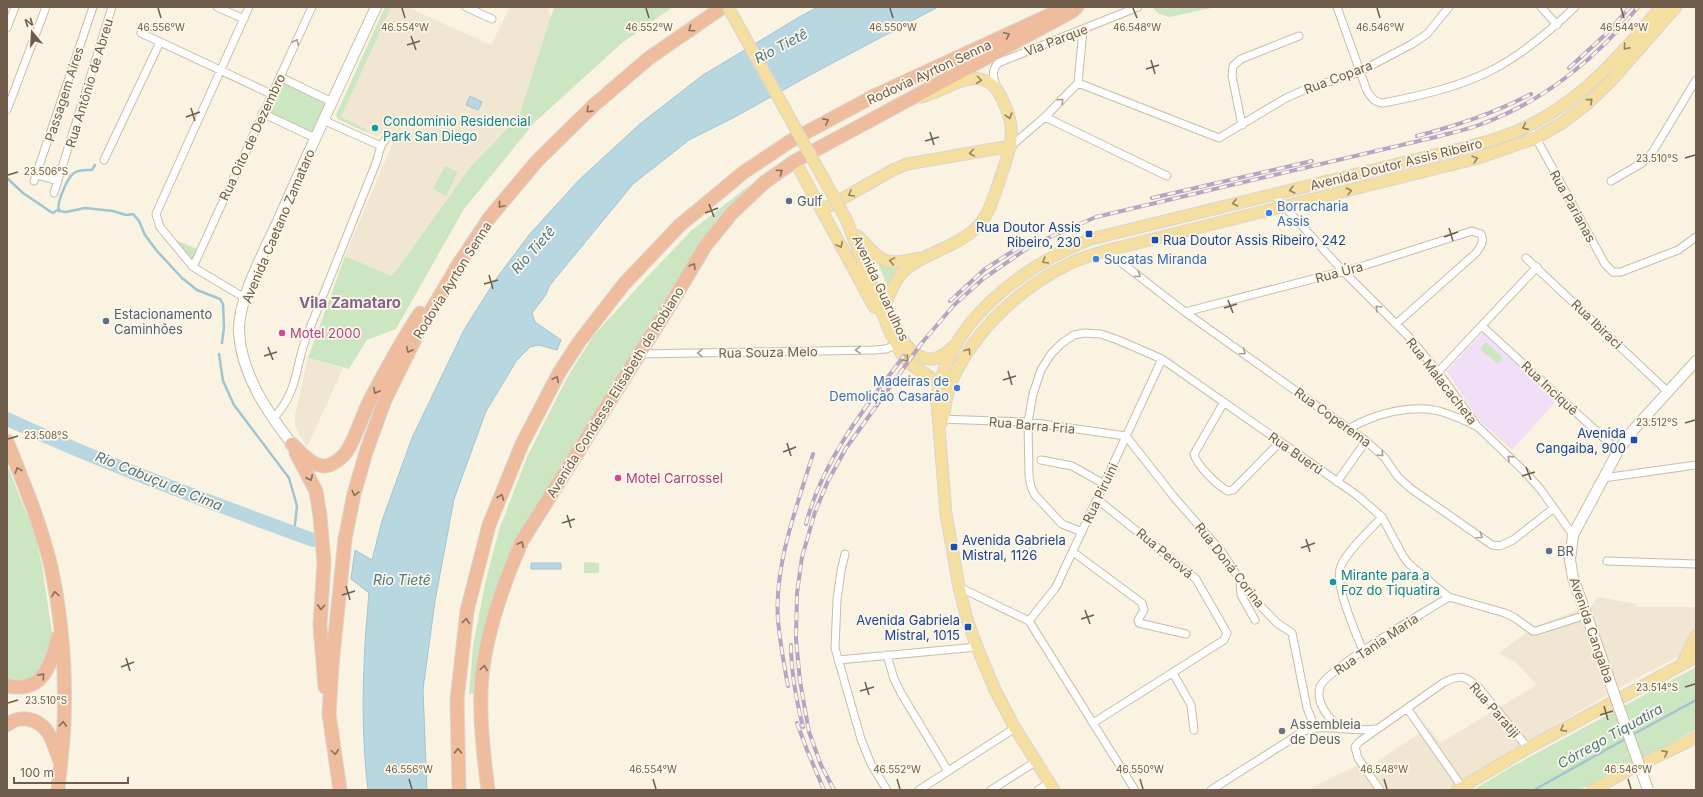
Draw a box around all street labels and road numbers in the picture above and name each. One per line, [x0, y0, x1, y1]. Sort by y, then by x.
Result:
street label: Rua Antônio de Abreu [62, 17, 116, 149]
street label: Via Parque [1022, 21, 1090, 59]
street label: Rodovia Ayrton Senna [864, 36, 994, 108]
street label: Passagem Aíres [41, 45, 87, 143]
street label: Rua Copara [1302, 57, 1374, 97]
street label: Rua Oito de Dezembro [216, 71, 289, 203]
street label: Avenida Doutor Assis Ribeiro [1308, 135, 1484, 193]
street label: Avenida Caetano Zamataro [238, 146, 318, 305]
street label: Rua Parianas [1547, 167, 1599, 245]
street label: Rodovia Ayrton Senna [409, 218, 495, 342]
street label: Avenida Guarulhos [849, 232, 913, 344]
street label: Rua Úra [1313, 258, 1365, 286]
street label: Avenida Condessa Elisabeth de Robiano [543, 283, 687, 501]
street label: Rua Ibiraci [1568, 296, 1626, 352]
street label: Rua Malacacheta [1403, 334, 1481, 428]
street label: Rua Souza Melo [718, 343, 818, 361]
street label: Rua Inciquê [1518, 358, 1582, 418]
street label: Rua Coperema [1292, 384, 1374, 450]
street label: Rua Barra Fria [988, 413, 1076, 437]
street label: Rua Buerú [1265, 428, 1327, 478]
street label: Rua Piruini [1079, 460, 1121, 526]
street label: Rua Doná Corina [1192, 519, 1268, 611]
street label: Rua Perová [1133, 525, 1197, 581]
street label: Avenida Cangaíba [1566, 575, 1618, 685]
street label: Rua Tania Maria [1331, 610, 1421, 678]
street label: Rua Paratiji [1466, 679, 1524, 741]

